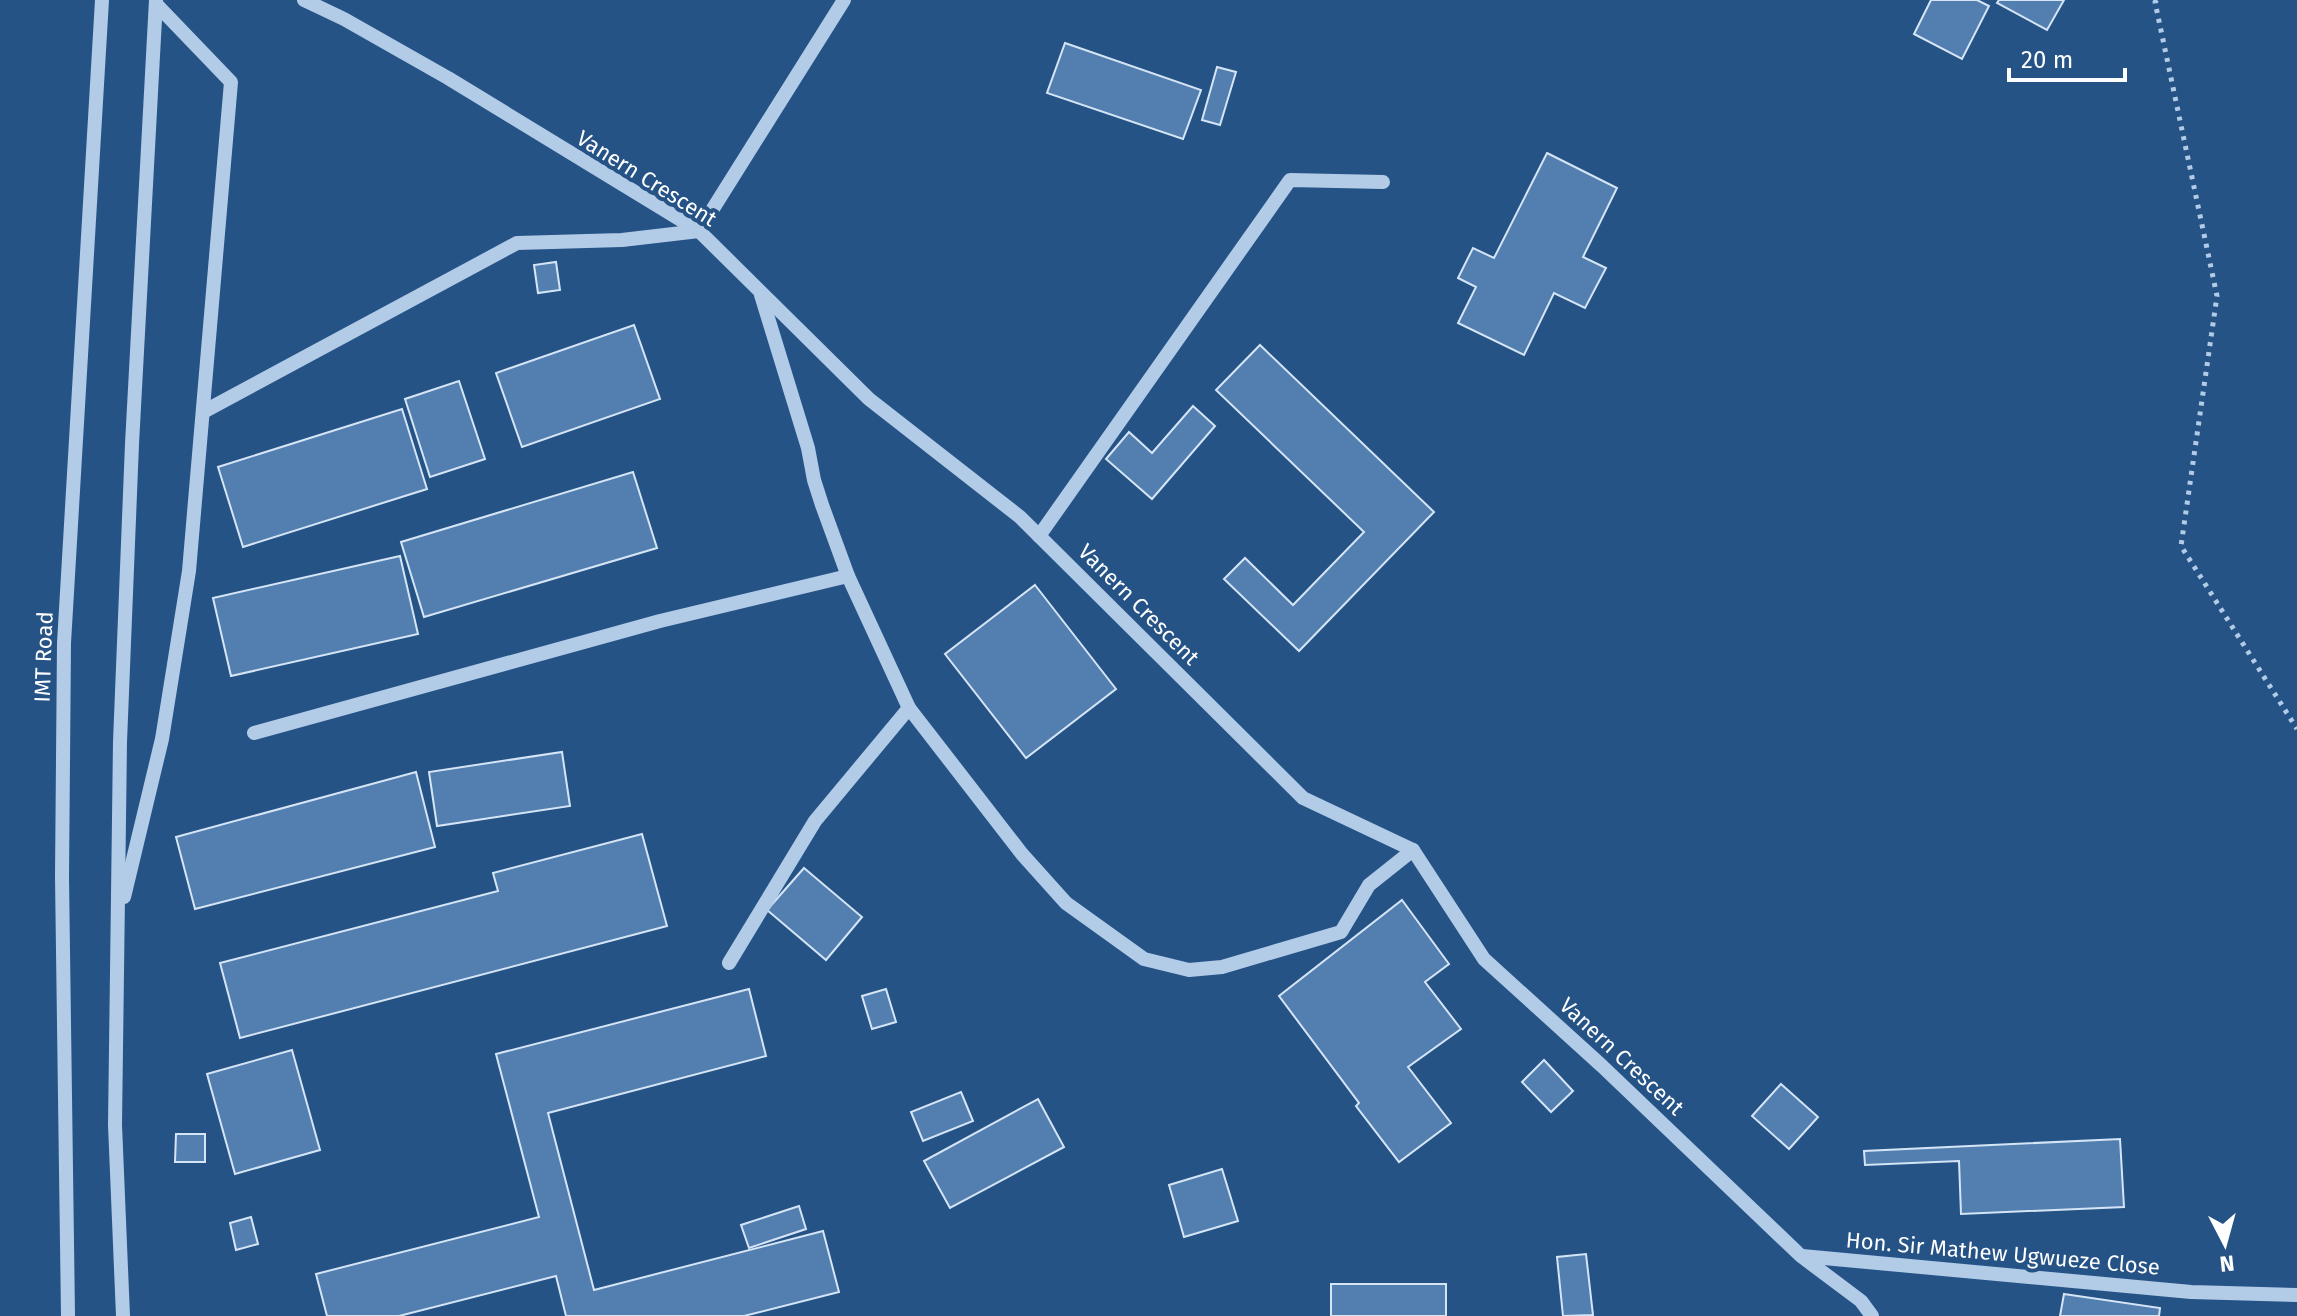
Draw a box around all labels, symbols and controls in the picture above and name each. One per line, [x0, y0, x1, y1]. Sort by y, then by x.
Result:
scale bar [2009, 32, 2125, 82]
text: 20 m [2021, 46, 2073, 74]
street label: Vanern Crescent [572, 124, 722, 232]
street label: Vanern Crescent [1072, 538, 1205, 671]
street label: IMT Road [28, 611, 59, 703]
street label: Vanern Crescent [1554, 992, 1690, 1121]
north arrow [2185, 1204, 2265, 1284]
street label: Hon. Sir Mathew Ugwueze Close [1845, 1226, 2161, 1281]
text: N [2218, 1249, 2236, 1278]

